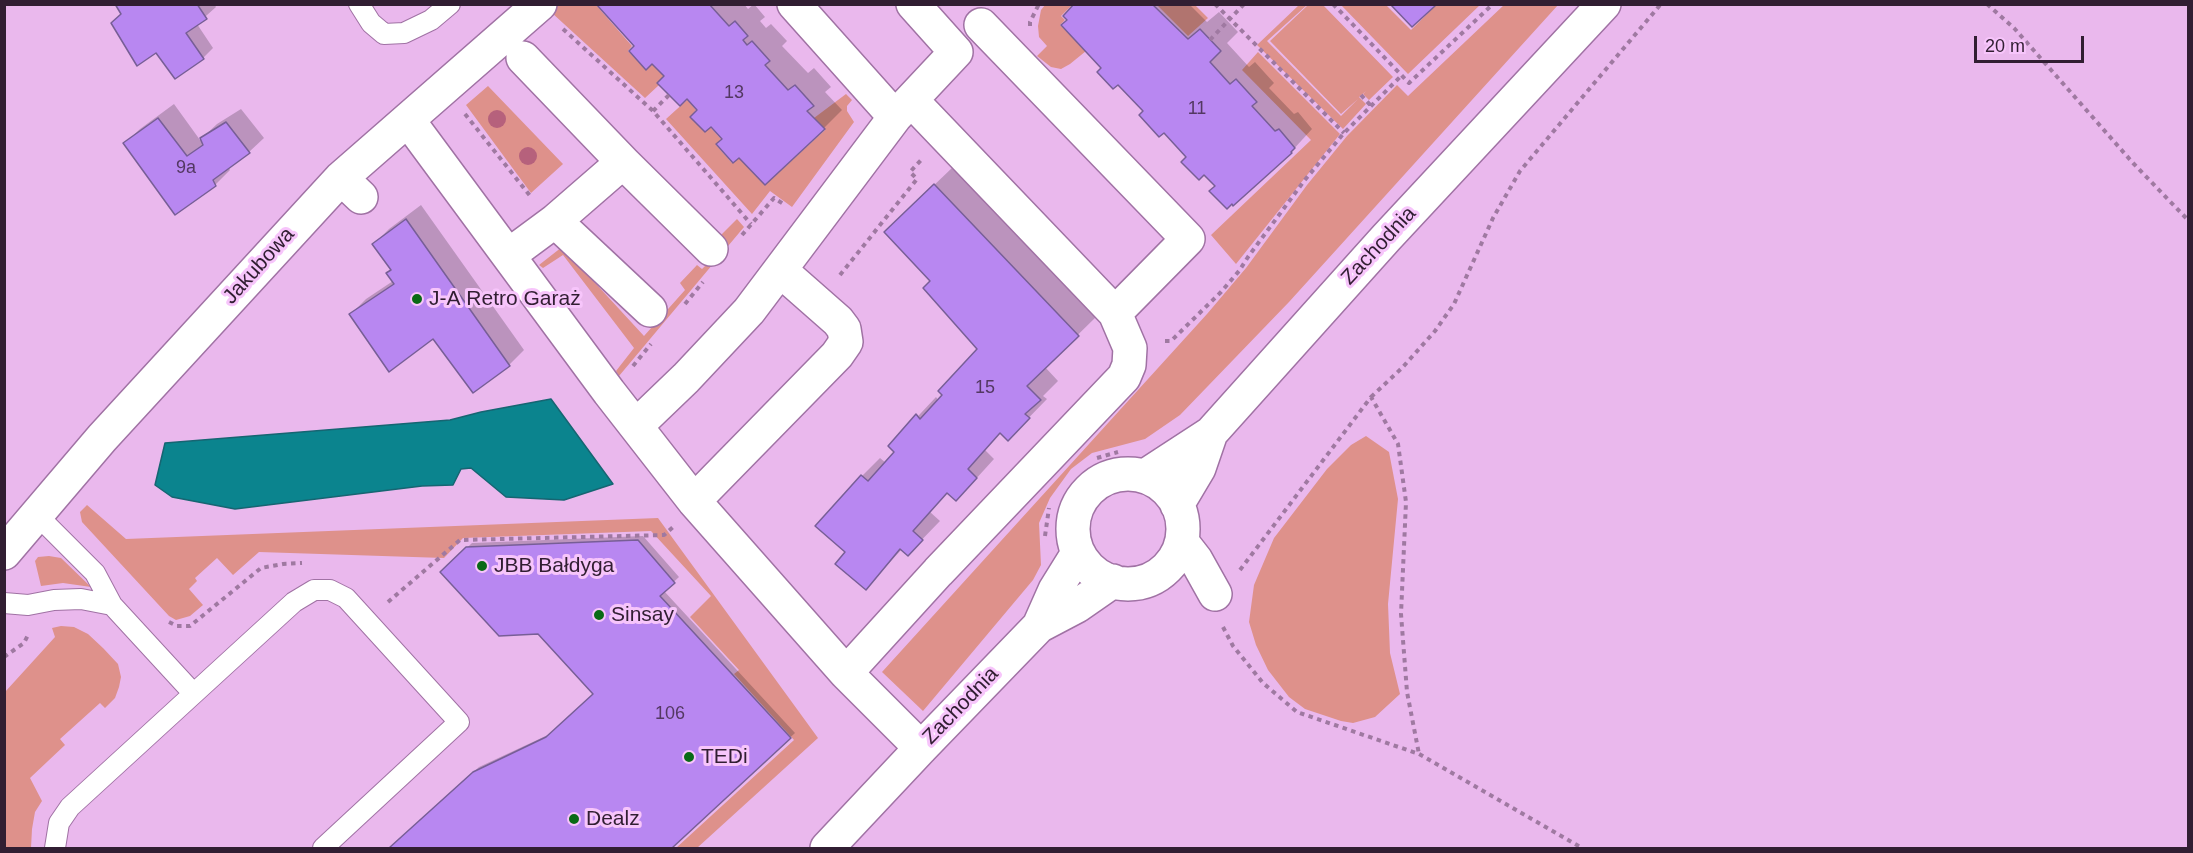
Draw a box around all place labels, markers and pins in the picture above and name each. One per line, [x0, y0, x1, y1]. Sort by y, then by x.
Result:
place label: J-A Retro Garaż [429, 286, 581, 312]
marker: J-A Retro Garaż [410, 292, 424, 306]
place label: JBB Bałdyga [494, 553, 614, 579]
marker: JBB Bałdyga [475, 559, 489, 573]
place label: Sinsay [611, 602, 674, 628]
marker: Sinsay [592, 608, 606, 622]
place label: TEDi [701, 744, 748, 770]
marker: TEDi [682, 750, 696, 764]
place label: Dealz [586, 806, 640, 832]
marker: Dealz [567, 812, 581, 826]

